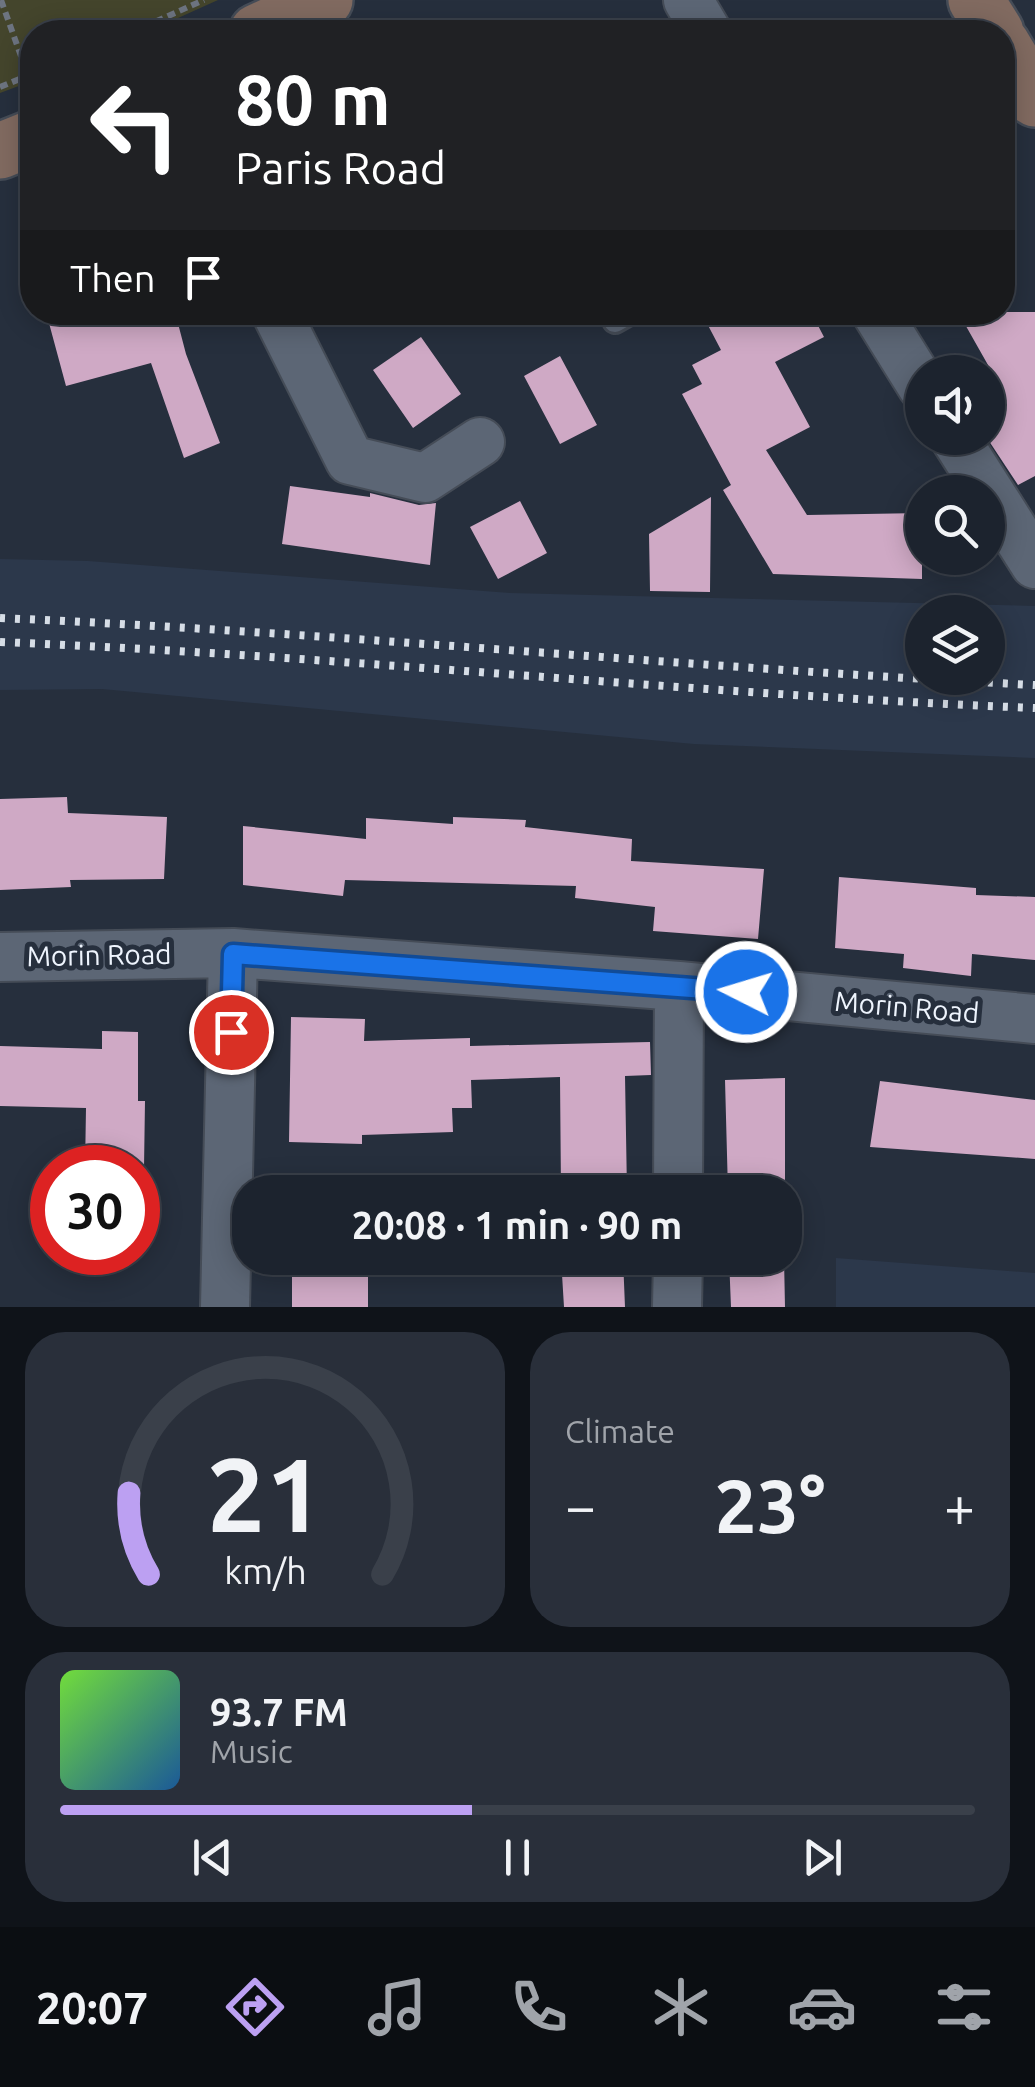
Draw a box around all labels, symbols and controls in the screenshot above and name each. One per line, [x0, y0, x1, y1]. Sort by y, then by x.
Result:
icon: left [70, 60, 200, 190]
text: 80 m [235, 60, 391, 138]
text: Paris Road [235, 142, 446, 193]
icon: arrive [176, 250, 231, 305]
text: Then [70, 257, 156, 299]
map controls [905, 355, 1005, 695]
button: sound [905, 355, 1005, 455]
button: search [905, 475, 1005, 575]
button: layers [905, 595, 1005, 695]
street label: Morin Road [26, 938, 172, 971]
position arrow [694, 940, 798, 1044]
street label: Morin Road [833, 985, 981, 1028]
pin [189, 990, 274, 1075]
icon: arrive [204, 1005, 259, 1060]
speed limit sign: 30 [30, 1145, 160, 1275]
text: 20:08 · 1 min · 90 m [352, 1204, 682, 1246]
text: Climate [565, 1413, 675, 1449]
text: 21 [206, 1435, 324, 1552]
text: 23° [714, 1463, 826, 1547]
text: − [565, 1475, 596, 1536]
text: + [944, 1475, 975, 1536]
text: km/h [224, 1551, 306, 1591]
text: 93.7 FM [210, 1691, 348, 1733]
text: Music [210, 1733, 293, 1769]
icon: previous [185, 1830, 240, 1885]
icon: pause [490, 1830, 545, 1885]
icon: next [795, 1830, 850, 1885]
icon: directions [220, 1972, 290, 2042]
icon: music [362, 1972, 432, 2042]
icon: phone [504, 1972, 574, 2042]
icon: climate [646, 1972, 716, 2042]
icon: car [787, 1972, 857, 2042]
icon: filters [929, 1972, 999, 2042]
text: 20:07 [36, 1982, 148, 2033]

